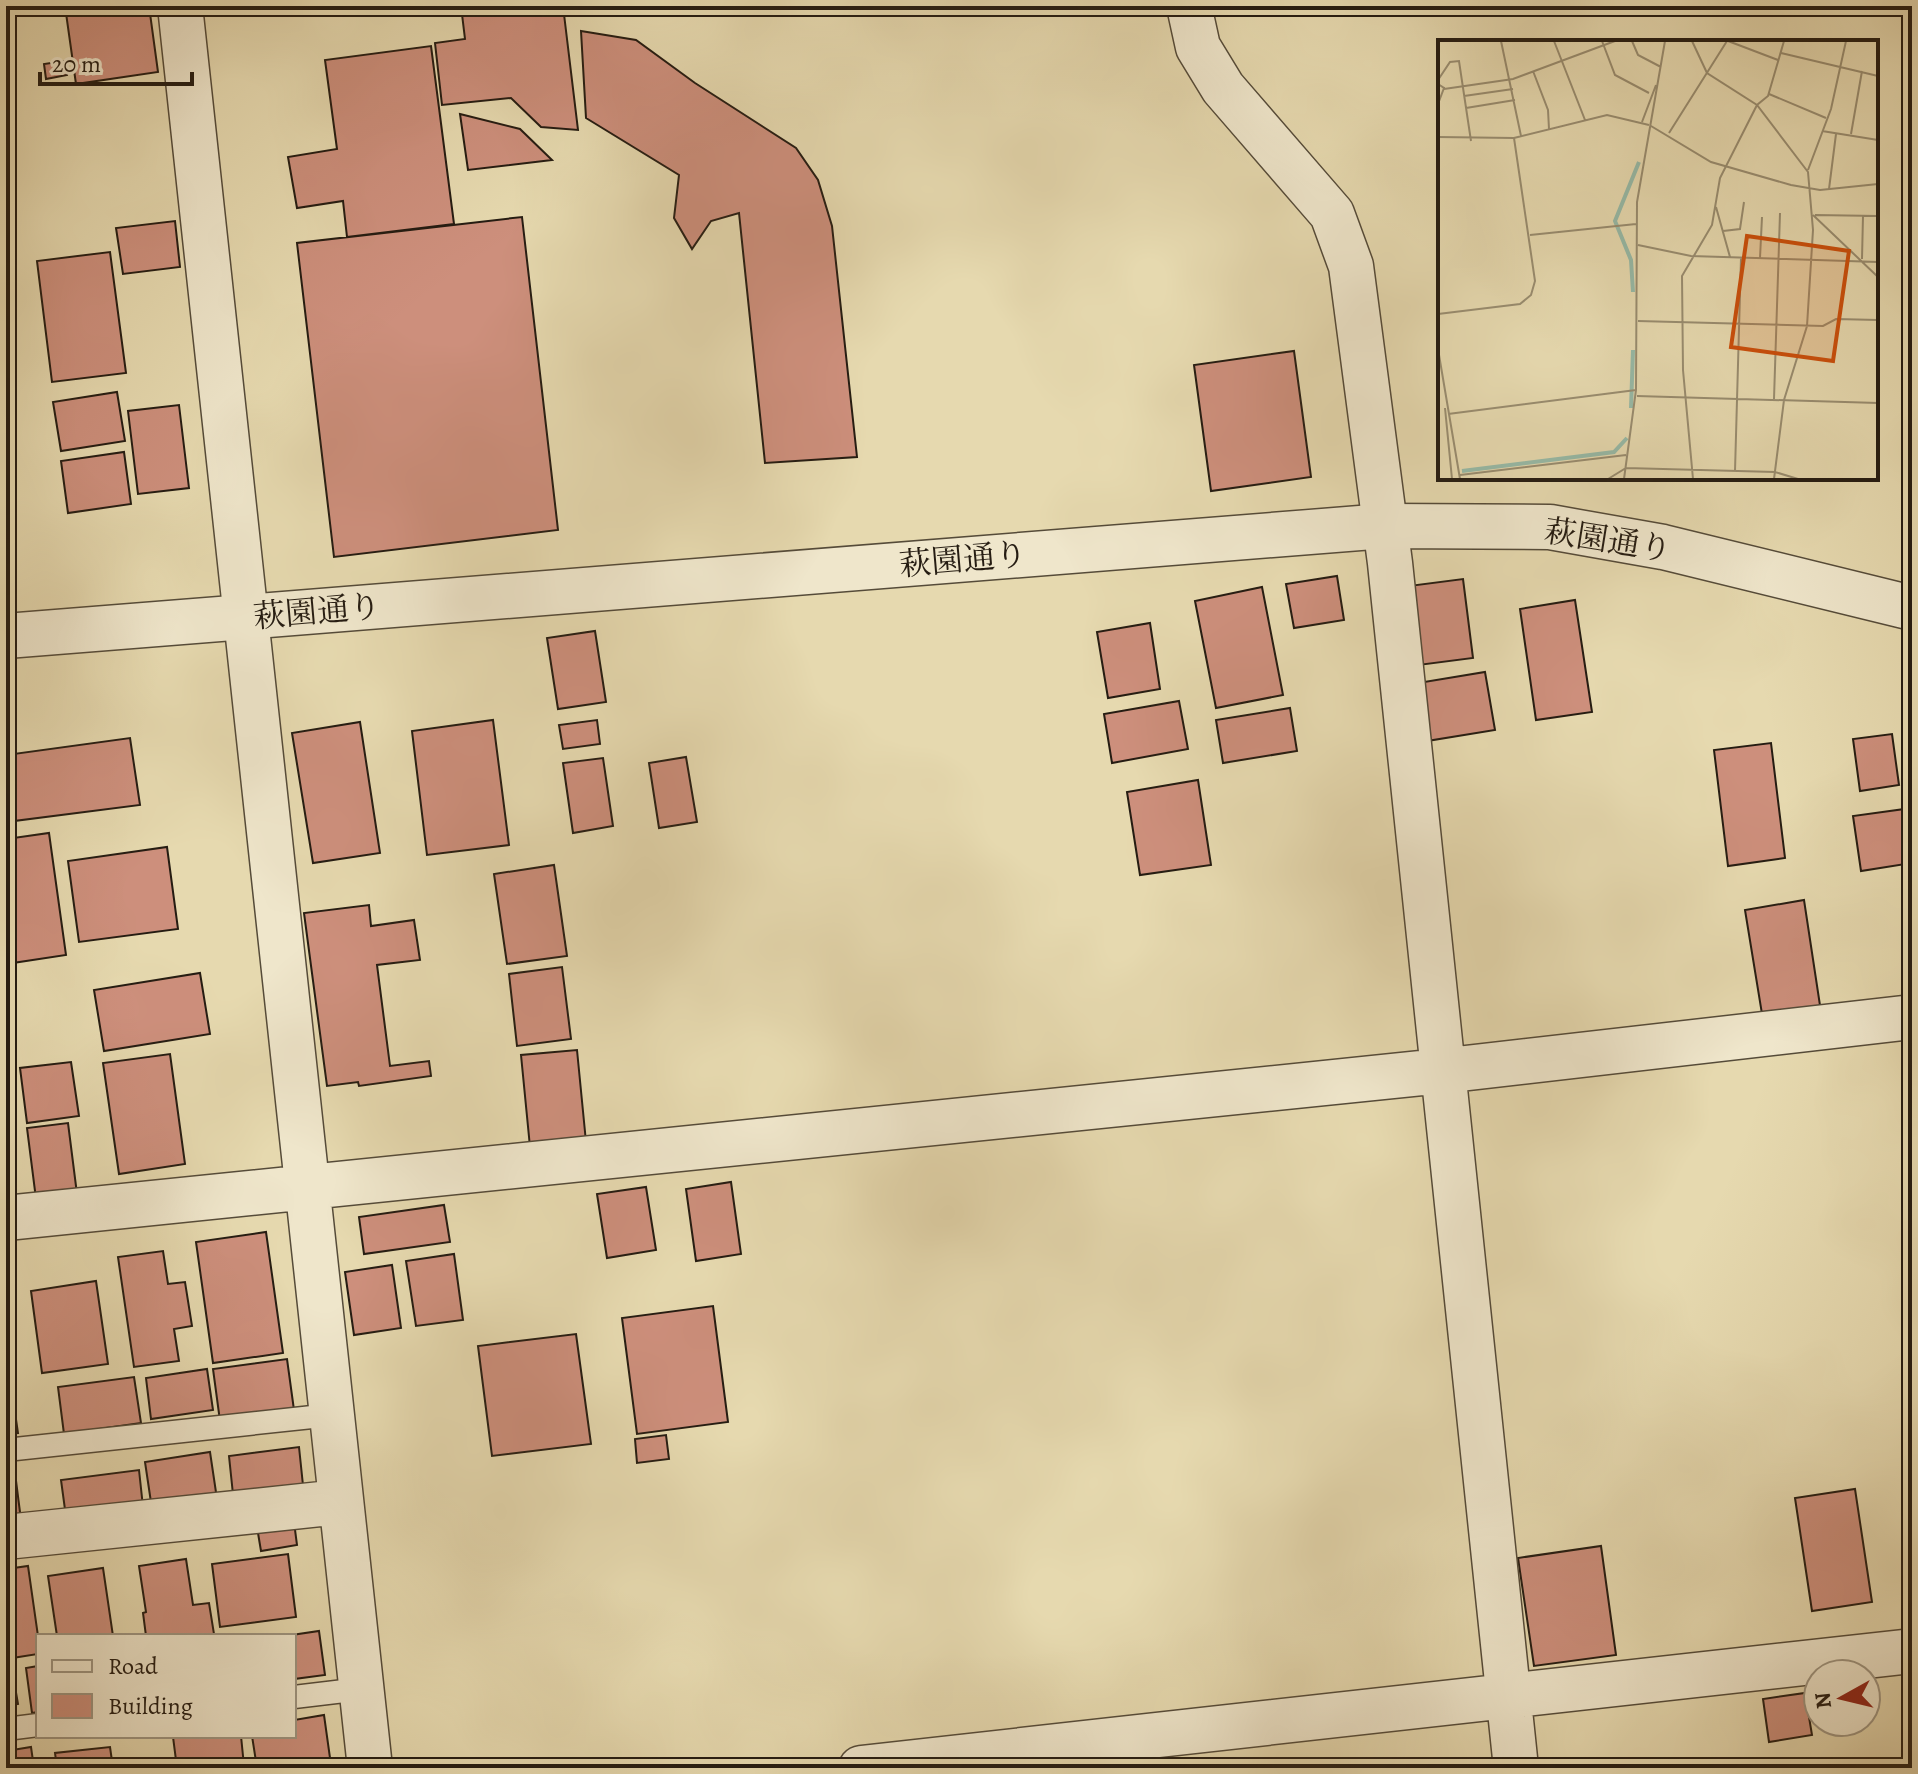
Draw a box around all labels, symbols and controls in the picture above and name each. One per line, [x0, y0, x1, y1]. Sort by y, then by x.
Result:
scale bar [40, 36, 192, 86]
inset map [1438, 40, 1878, 480]
text: 20 m [52, 48, 101, 80]
street label: 萩園通り [1541, 508, 1675, 572]
street label: 萩園通り [897, 532, 1029, 586]
street label: 萩園通り [251, 584, 383, 638]
legend [36, 1634, 296, 1738]
text: Road [108, 1650, 158, 1682]
north arrow [1802, 1658, 1882, 1738]
text: Building [108, 1690, 193, 1722]
text: N [1807, 1691, 1839, 1711]

